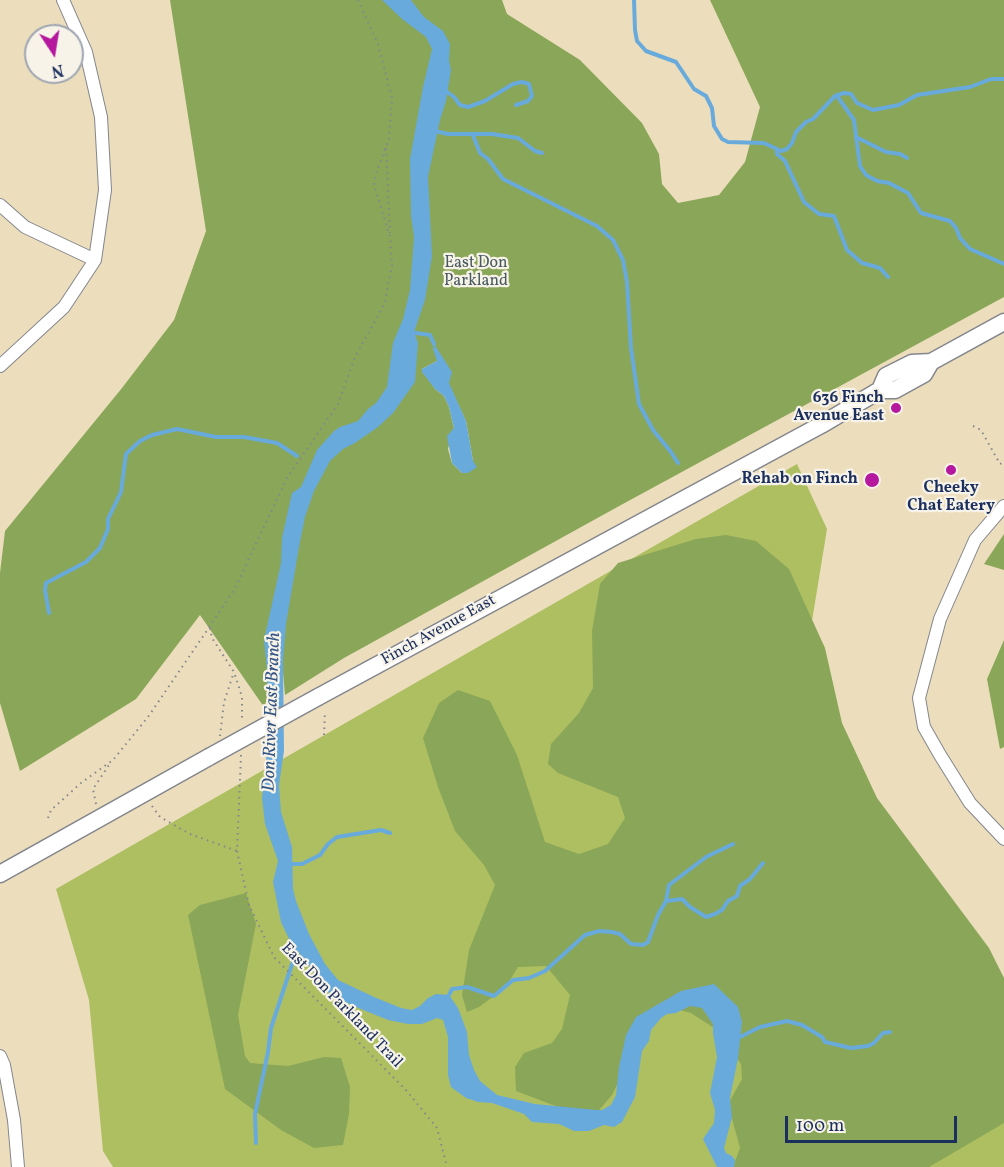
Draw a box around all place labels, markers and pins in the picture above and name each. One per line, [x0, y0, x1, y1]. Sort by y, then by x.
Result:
place label: 636 Finch Avenue East [793, 389, 884, 427]
marker: 636 Finch Avenue East [889, 401, 903, 415]
marker: Cheeky Chat Eatery [944, 463, 958, 477]
place label: Rehab on Finch [742, 470, 858, 490]
marker: Rehab on Finch [863, 471, 881, 489]
place label: Cheeky Chat Eatery [907, 479, 995, 517]

